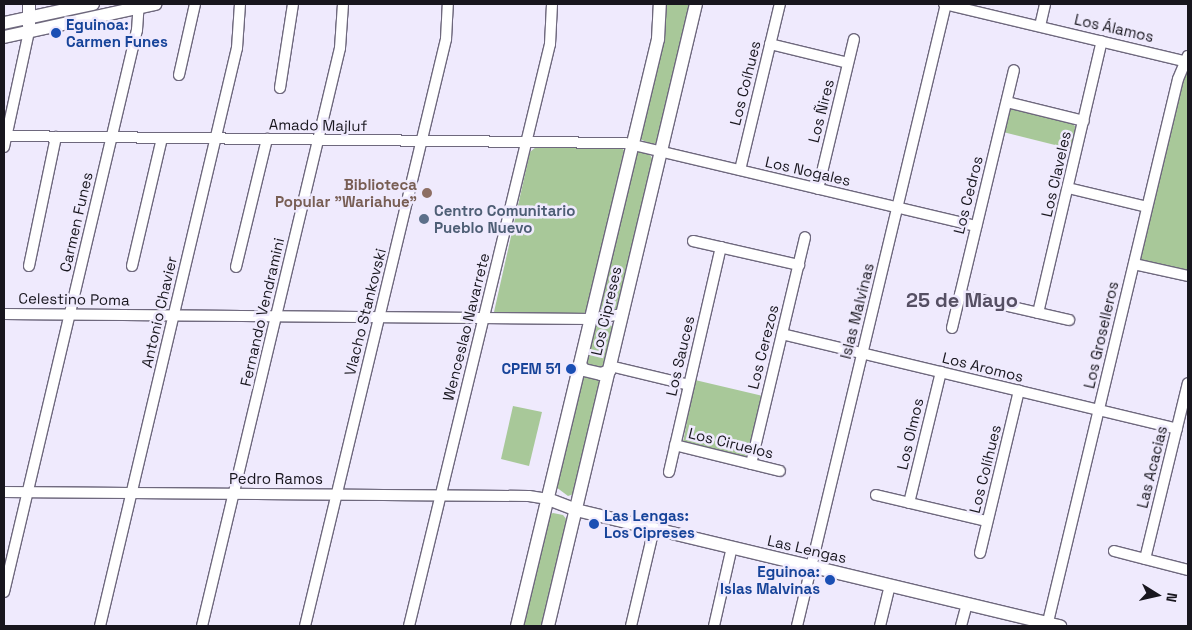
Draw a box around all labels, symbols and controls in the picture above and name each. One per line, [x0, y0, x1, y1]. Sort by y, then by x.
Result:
street label: Los Álamos [1073, 10, 1155, 46]
place label: Eguinoa: Carmen Funes [66, 15, 168, 50]
marker: Eguinoa: Carmen Funes [50, 27, 62, 39]
street label: Los Coíhues [726, 39, 764, 127]
street label: Los Ñires [804, 77, 838, 145]
street label: Amado Majluf [269, 115, 367, 135]
street label: Los Claveles [1037, 129, 1075, 219]
street label: Los Nogales [764, 152, 852, 190]
street label: Los Cedros [950, 154, 986, 236]
street label: Carmen Funes [56, 170, 96, 274]
place label: Biblioteca Popular "Wariahue" [275, 175, 417, 210]
marker: Biblioteca Popular "Wariahue" [421, 187, 433, 199]
place label: Centro Comunitario Pueblo Nuevo [434, 201, 575, 236]
marker: Centro Comunitario Pueblo Nuevo [418, 213, 430, 225]
street label: Fernando Vendramini [236, 236, 288, 388]
street label: Vlacho Stankovski [340, 246, 390, 378]
street label: Wenceslao Navarrete [439, 251, 493, 403]
street label: Antonio Chavier [137, 255, 181, 369]
street label: Islas Malvinas [836, 261, 878, 361]
street label: Los Cipreses [587, 265, 625, 357]
street label: Los Groselleros [1080, 280, 1122, 390]
district label: 25 de Mayo [906, 288, 1018, 312]
street label: Celestino Poma [18, 289, 130, 309]
street label: Los Cerezos [744, 303, 782, 391]
street label: Los Sauces [662, 314, 698, 398]
street label: Los Aromos [940, 348, 1026, 386]
place label: CPEM 51 [501, 360, 561, 378]
marker: CPEM 51 [565, 363, 577, 375]
street label: Los Olmos [893, 396, 927, 472]
street label: Los Colíhues [965, 423, 1005, 515]
street label: Los Ciruelos [687, 424, 775, 462]
street label: Las Acacias [1133, 424, 1171, 510]
street label: Pedro Ramos [229, 470, 323, 488]
place label: Las Lengas: Los Cipreses [604, 506, 695, 541]
marker: Las Lengas: Los Cipreses [588, 518, 600, 530]
street label: Las Lengas [766, 531, 848, 567]
place label: Eguinoa: Islas Malvinas [720, 562, 820, 597]
north arrow [1132, 570, 1182, 620]
marker: Eguinoa: Islas Malvinas [824, 574, 836, 586]
text: N [1162, 591, 1181, 604]

